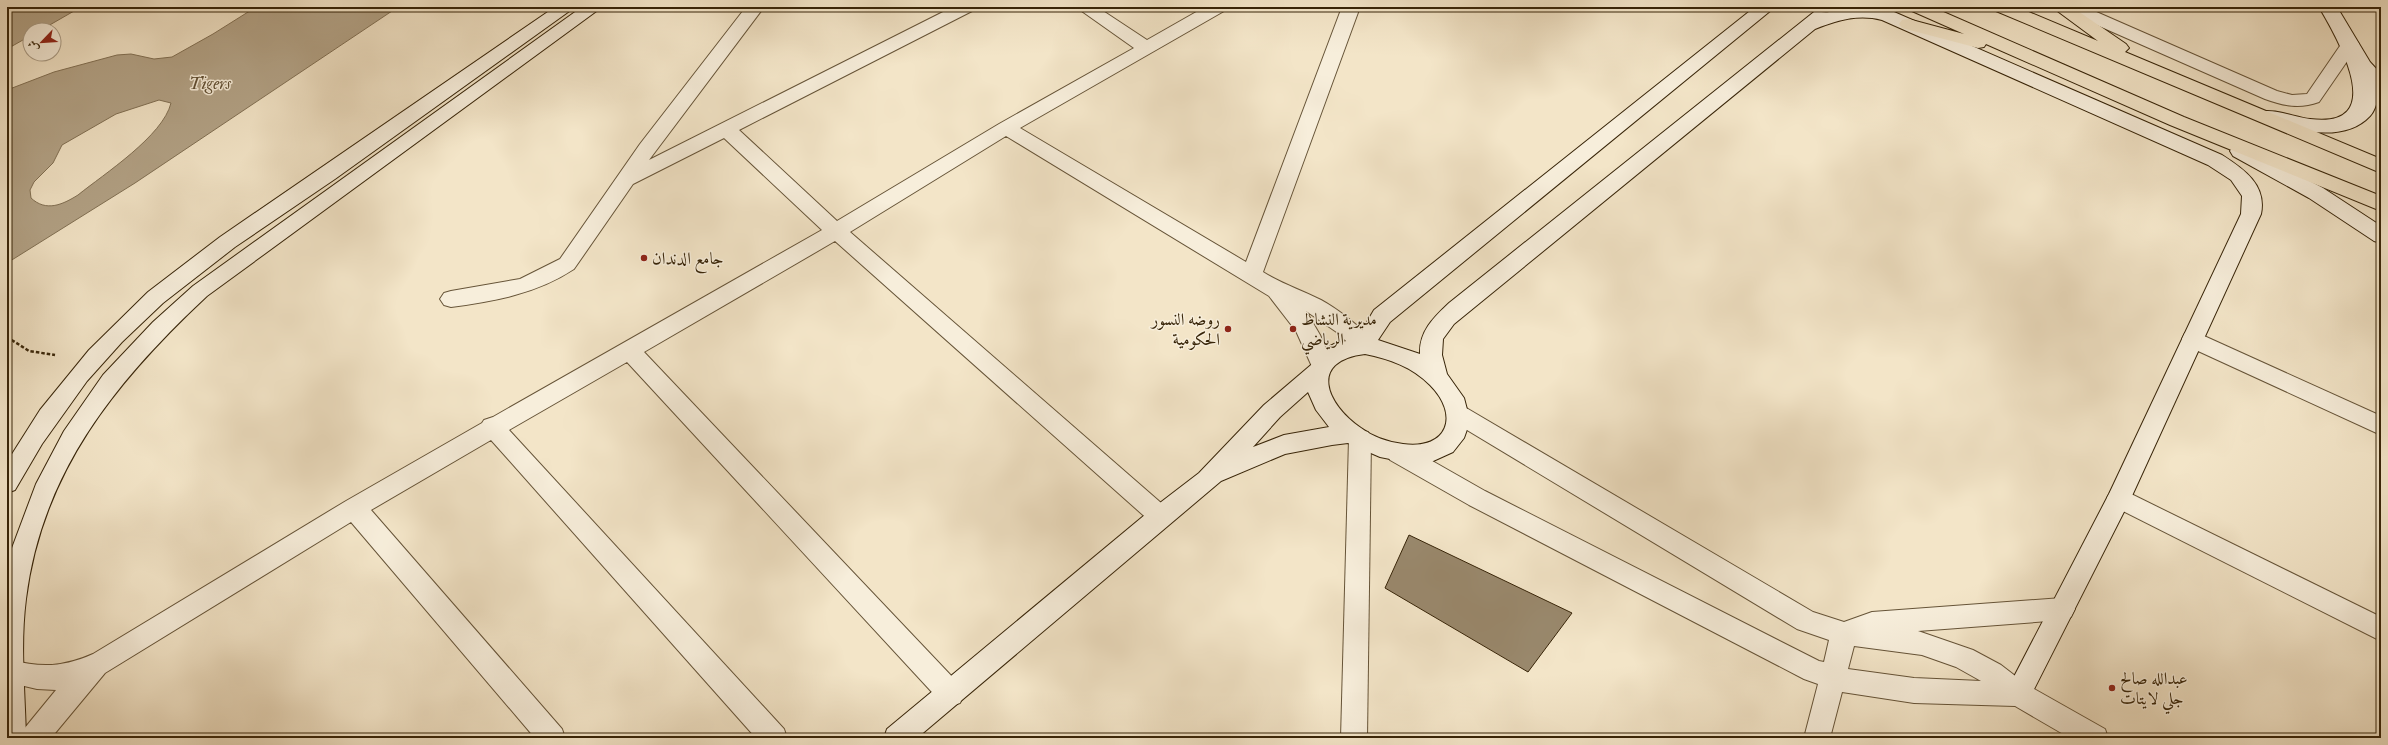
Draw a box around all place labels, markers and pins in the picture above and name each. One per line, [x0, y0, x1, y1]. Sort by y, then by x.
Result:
place label: جامع الدندان [652, 248, 724, 274]
marker: جامع الدندان [639, 253, 649, 263]
place label: روضه النسور الحكومية [1149, 309, 1220, 350]
place label: مديرية النشاط الرياضي [1301, 309, 1377, 355]
marker: روضه النسور الحكومية [1223, 324, 1233, 334]
marker: مديرية النشاط الرياضي [1288, 324, 1298, 334]
place label: عبدالله صالح جلي لايتات [2120, 668, 2188, 715]
marker: عبدالله صالح جلي لايتات [2107, 683, 2117, 693]

